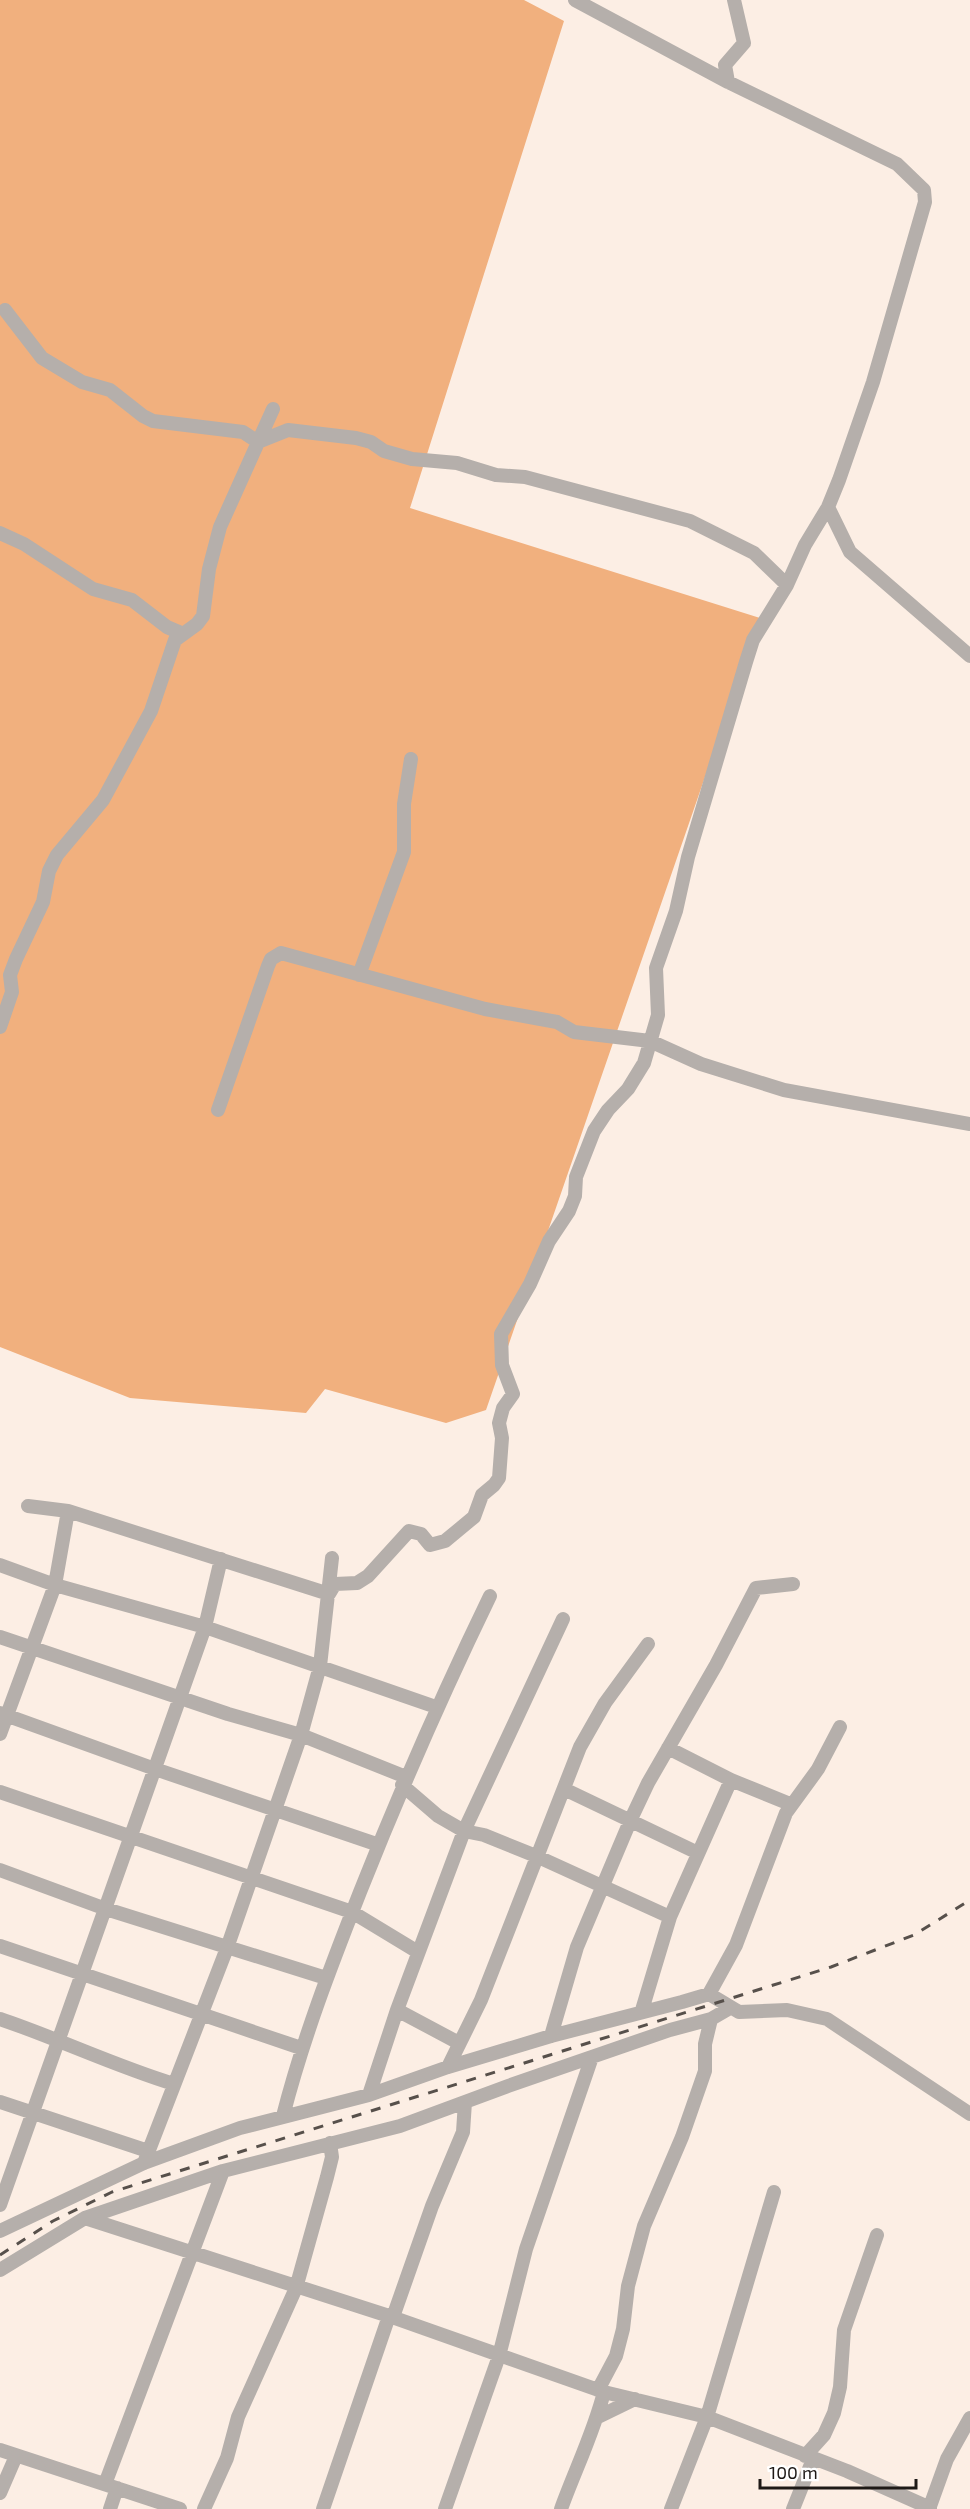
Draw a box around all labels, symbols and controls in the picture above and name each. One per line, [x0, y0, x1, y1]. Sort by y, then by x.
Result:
scale bar [760, 2452, 916, 2490]
text: 100 m [769, 2461, 818, 2483]

